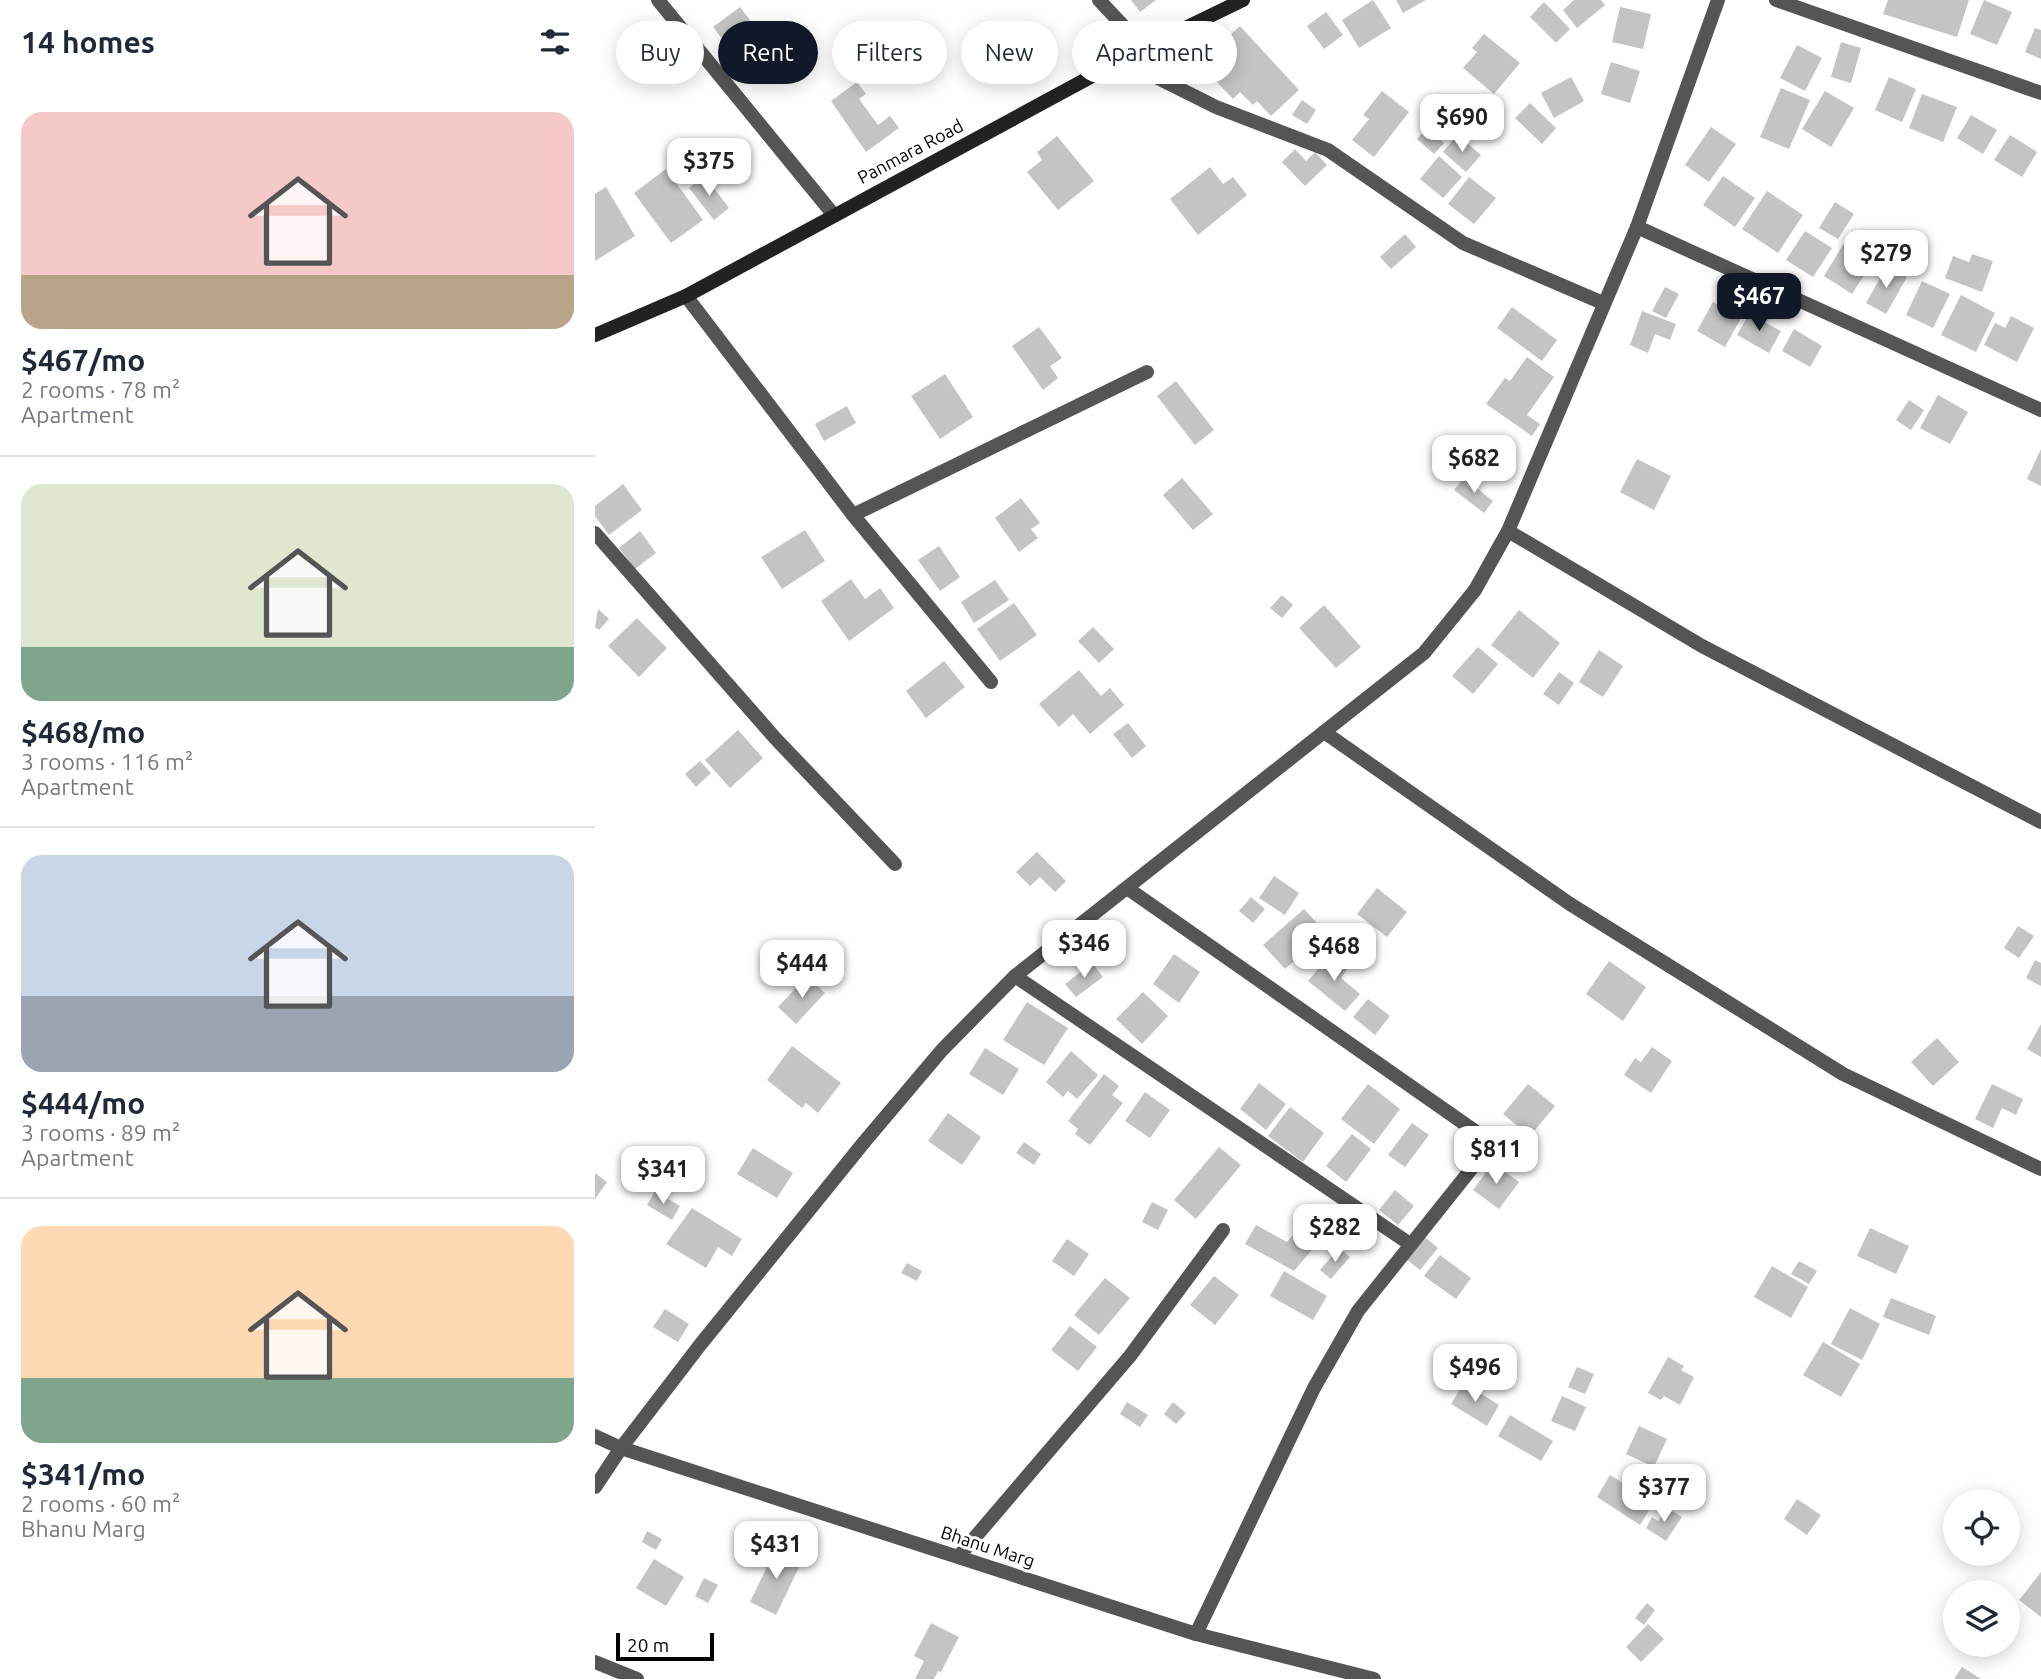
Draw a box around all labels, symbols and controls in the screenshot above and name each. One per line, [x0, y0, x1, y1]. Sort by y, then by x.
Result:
chip: Buy [616, 21, 704, 84]
chip: Rent [718, 21, 818, 84]
chip: Filters [832, 21, 947, 84]
chip: New [961, 21, 1058, 84]
chip: Apartment [1072, 21, 1237, 84]
icon: filters [536, 23, 574, 61]
text: 14 homes [21, 25, 155, 59]
pin: $690 [1421, 94, 1503, 154]
text: $690 [1436, 104, 1488, 129]
street label: Panmara Road [854, 115, 966, 187]
pin: $375 [668, 138, 750, 198]
text: $375 [683, 148, 735, 173]
icon: home [235, 158, 361, 284]
pin: $279 [1845, 230, 1927, 290]
text: $279 [1860, 240, 1912, 265]
pin: $467 [1718, 274, 1800, 333]
text: $467 [1733, 283, 1785, 308]
text: $467/mo [21, 343, 145, 377]
text: 2 rooms · 78 m² [21, 377, 180, 402]
text: Apartment [21, 402, 134, 427]
pin: $682 [1433, 435, 1515, 495]
text: $682 [1448, 445, 1500, 470]
icon: home [235, 530, 361, 656]
text: $468/mo [21, 715, 145, 749]
text: 3 rooms · 116 m² [21, 749, 193, 774]
text: Apartment [21, 774, 134, 799]
icon: home [235, 901, 361, 1027]
pin: $346 [1043, 920, 1125, 980]
pin: $468 [1293, 923, 1375, 983]
text: $346 [1058, 930, 1110, 955]
text: $468 [1308, 933, 1360, 958]
pin: $444 [761, 940, 843, 1000]
text: $444 [776, 950, 828, 975]
text: $444/mo [21, 1086, 145, 1120]
text: 3 rooms · 89 m² [21, 1120, 180, 1145]
pin: $811 [1455, 1126, 1537, 1186]
text: $811 [1470, 1136, 1522, 1161]
text: Apartment [21, 1145, 134, 1170]
pin: $341 [622, 1146, 704, 1206]
text: $341 [637, 1156, 689, 1181]
pin: $282 [1294, 1204, 1376, 1264]
text: $282 [1309, 1214, 1361, 1239]
icon: home [235, 1272, 361, 1398]
pin: $496 [1434, 1344, 1516, 1404]
text: $496 [1449, 1354, 1501, 1379]
text: $341/mo [21, 1457, 145, 1491]
pin: $377 [1623, 1464, 1705, 1524]
text: $377 [1638, 1474, 1690, 1499]
map controls [1943, 1489, 2020, 1657]
button: locate [1943, 1489, 2020, 1566]
text: 2 rooms · 60 m² [21, 1491, 180, 1516]
text: Bhanu Marg [21, 1516, 146, 1541]
street label: Bhanu Marg [938, 1521, 1038, 1571]
pin: $431 [735, 1522, 817, 1581]
text: $431 [750, 1531, 802, 1556]
button: layers [1943, 1580, 2020, 1657]
scale bar [616, 1630, 714, 1662]
text: 20 m [627, 1634, 669, 1656]

